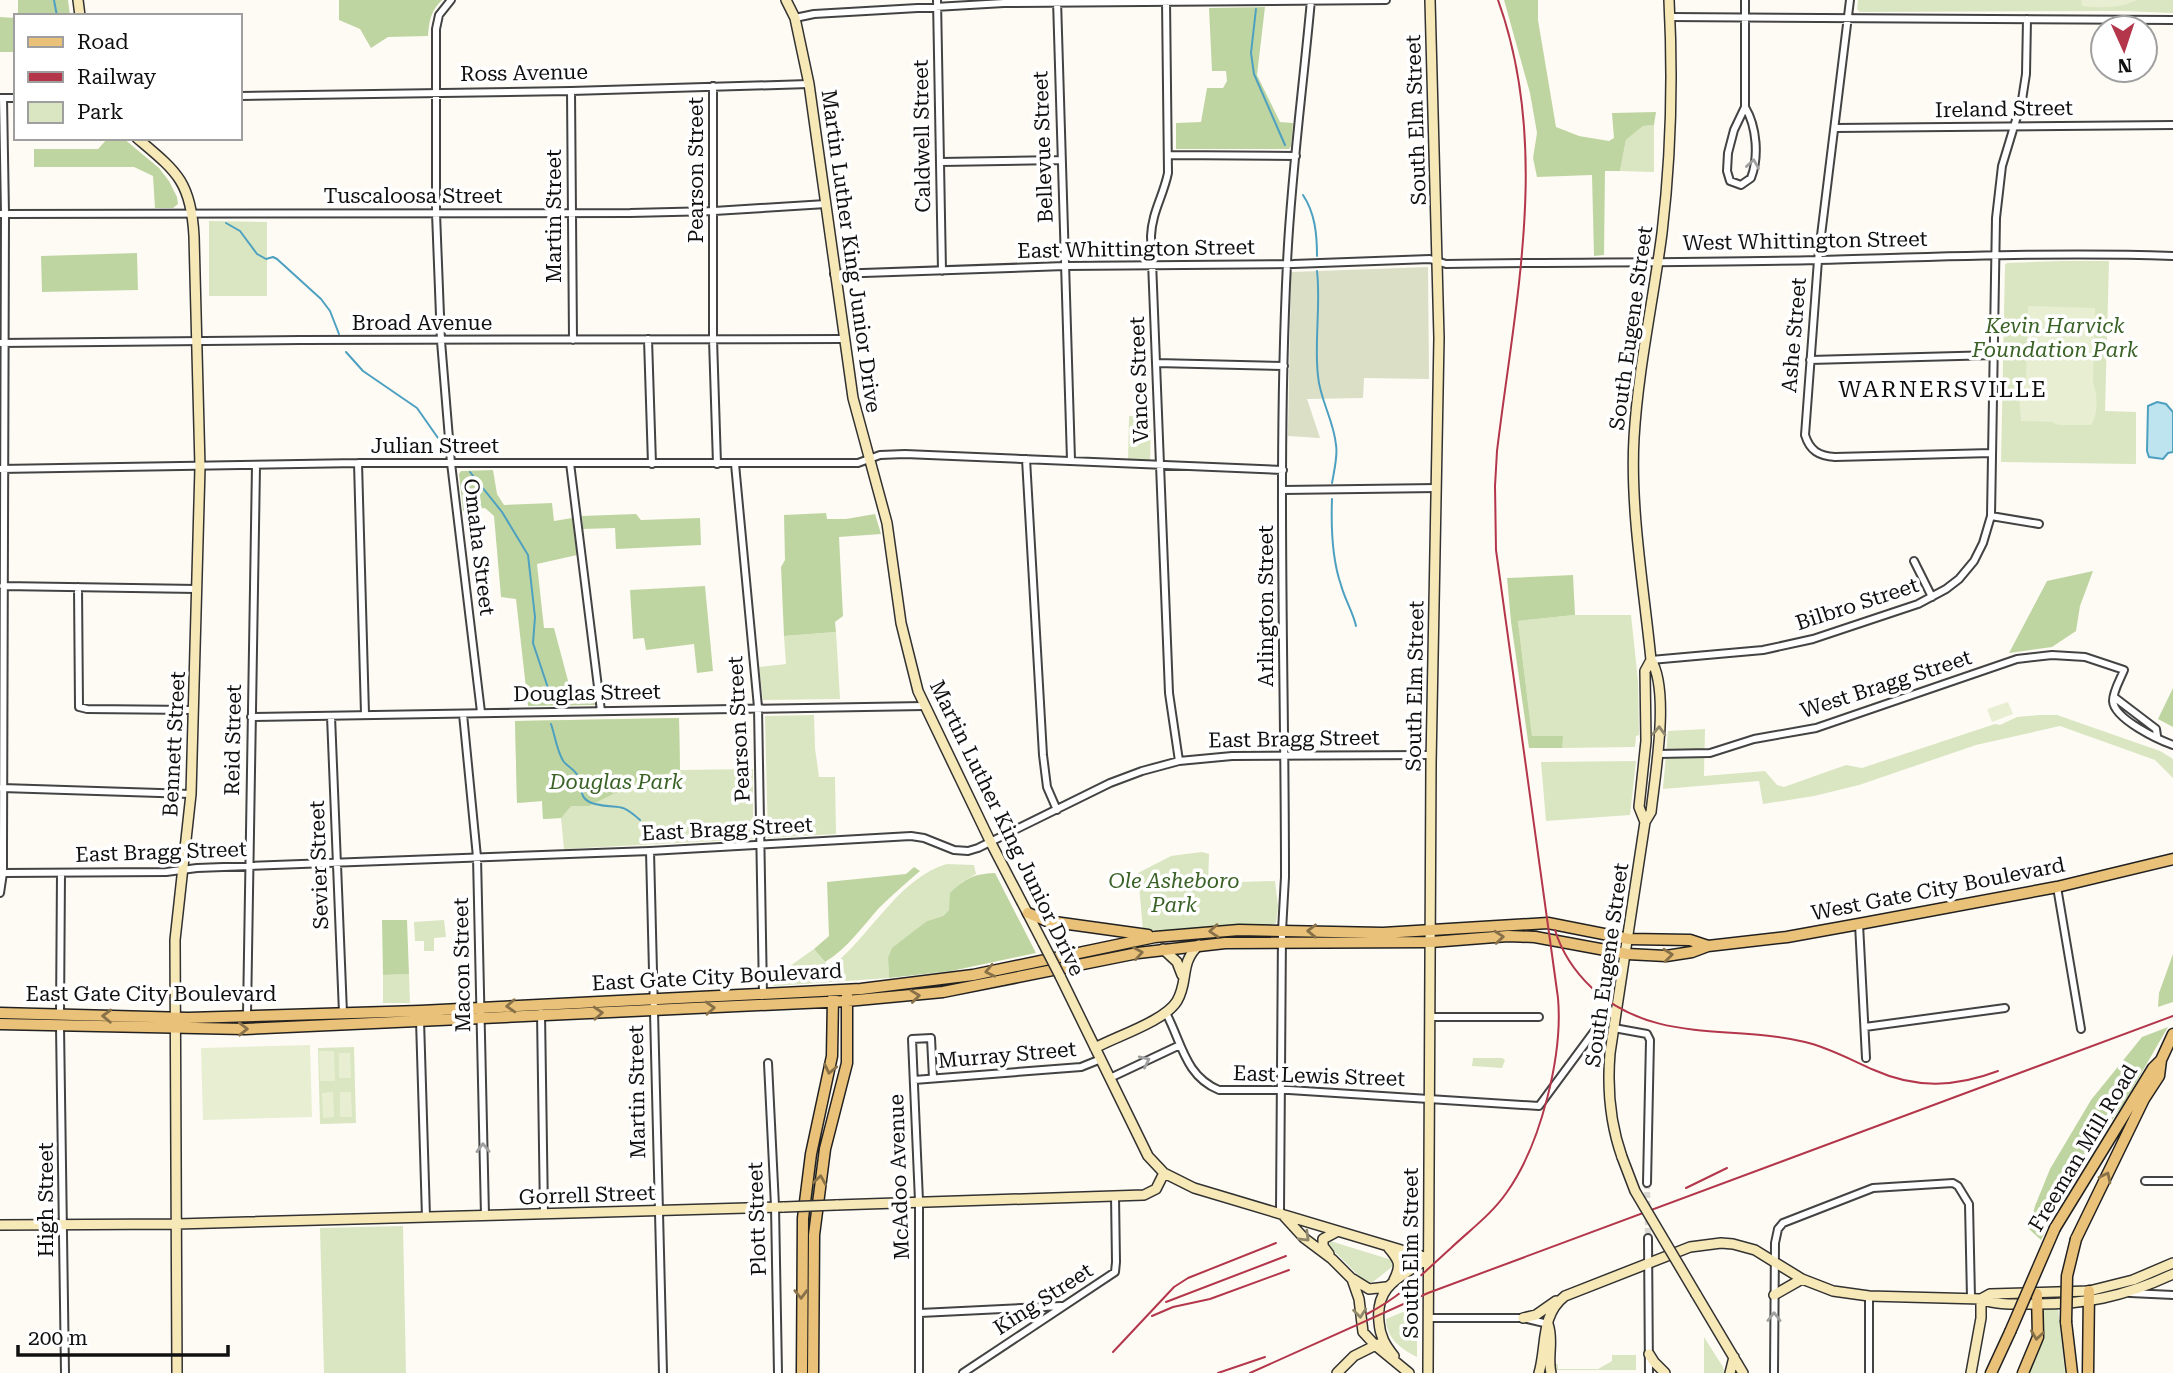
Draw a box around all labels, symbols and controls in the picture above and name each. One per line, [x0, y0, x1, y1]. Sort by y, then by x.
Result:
legend [14, 14, 242, 140]
north arrow [2089, 14, 2159, 84]
text: Road [77, 30, 129, 54]
street label: South Elm Street [1401, 34, 1431, 206]
text: N [2117, 54, 2133, 77]
street label: Caldwell Street [909, 59, 935, 213]
street label: Ross Avenue [460, 60, 588, 86]
text: Railway [77, 65, 157, 89]
street label: Bellevue Street [1028, 70, 1058, 224]
street label: Martin Luther King Junior Drive [816, 88, 886, 414]
street label: Ireland Street [1935, 96, 2073, 122]
street label: Pearson Street [684, 97, 708, 243]
text: Park [77, 100, 123, 124]
street label: Martin Street [542, 149, 566, 283]
one-way arrow [1746, 158, 1761, 170]
street label: Tuscaloosa Street [323, 184, 503, 208]
street label: South Eugene Street [1605, 224, 1657, 432]
street label: West Whittington Street [1682, 227, 1928, 255]
street label: East Whittington Street [1017, 235, 1255, 263]
street label: Ashe Street [1777, 276, 1811, 394]
street label: Broad Avenue [352, 311, 492, 335]
park label: Kevin Harvick Foundation Park [1971, 314, 2139, 362]
street label: Vance Street [1125, 316, 1153, 444]
district label: WARNERSVILLE [1838, 376, 2048, 403]
street label: Julian Street [371, 434, 499, 458]
street label: Omaha Street [459, 477, 499, 617]
street label: Arlington Street [1254, 525, 1278, 687]
street label: Bilbro Street [1793, 573, 1922, 635]
street label: South Elm Street [1402, 600, 1428, 772]
street label: West Bragg Street [1797, 645, 1975, 723]
street label: Pearson Street [723, 655, 755, 803]
street label: Bennett Street [158, 670, 190, 817]
street label: Martin Luther King Junior Drive [925, 676, 1089, 980]
street label: Douglas Street [513, 680, 661, 706]
street label: Reid Street [220, 684, 246, 796]
one-way arrow [1651, 725, 1666, 736]
street label: East Bragg Street [1208, 726, 1380, 752]
park label: Douglas Park [548, 770, 683, 794]
street label: Sevier Street [305, 800, 333, 930]
street label: East Bragg Street [641, 813, 813, 845]
street label: East Bragg Street [75, 837, 247, 867]
street label: West Gate City Boulevard [1809, 852, 2067, 925]
street label: South Eugene Street [1581, 861, 1633, 1069]
park label: Ole Asheboro Park [1108, 869, 1240, 917]
street label: Macon Street [449, 897, 475, 1033]
one-way arrow [1208, 923, 1219, 938]
one-way arrow [1306, 924, 1317, 939]
one-way arrow [1493, 930, 1504, 945]
one-way arrow [1132, 946, 1144, 961]
one-way arrow [1663, 948, 1674, 963]
street label: East Gate City Boulevard [591, 958, 844, 996]
one-way arrow [984, 963, 996, 978]
street label: East Gate City Boulevard [25, 982, 277, 1006]
one-way arrow [909, 988, 921, 1003]
one-way arrow [505, 999, 516, 1014]
one-way arrow [704, 1000, 715, 1015]
one-way arrow [593, 1006, 604, 1021]
one-way arrow [101, 1009, 112, 1024]
one-way arrow [238, 1021, 249, 1037]
street label: Martin Street [624, 1025, 650, 1159]
street label: Murray Street [937, 1037, 1077, 1073]
one-way arrow [1138, 1056, 1150, 1070]
street label: Freeman Mill Road [2024, 1060, 2142, 1236]
street label: East Lewis Street [1233, 1061, 1406, 1091]
one-way arrow [823, 1063, 838, 1075]
street label: McAdoo Avenue [884, 1094, 914, 1260]
street label: High Street [34, 1142, 58, 1258]
one-way arrow [475, 1142, 491, 1153]
street label: Plott Street [743, 1161, 771, 1276]
street label: South Elm Street [1399, 1167, 1423, 1338]
one-way arrow [2097, 1172, 2111, 1184]
one-way arrow [812, 1175, 827, 1186]
street label: Gorrell Street [518, 1181, 656, 1209]
one-way arrow [1296, 1229, 1309, 1242]
street label: King Street [989, 1258, 1097, 1340]
one-way arrow [793, 1289, 809, 1300]
one-way arrow [1352, 1308, 1367, 1319]
one-way arrow [1766, 1312, 1782, 1322]
scale bar [18, 1314, 228, 1358]
text: 200 m [28, 1326, 88, 1350]
one-way arrow [2030, 1329, 2045, 1341]

